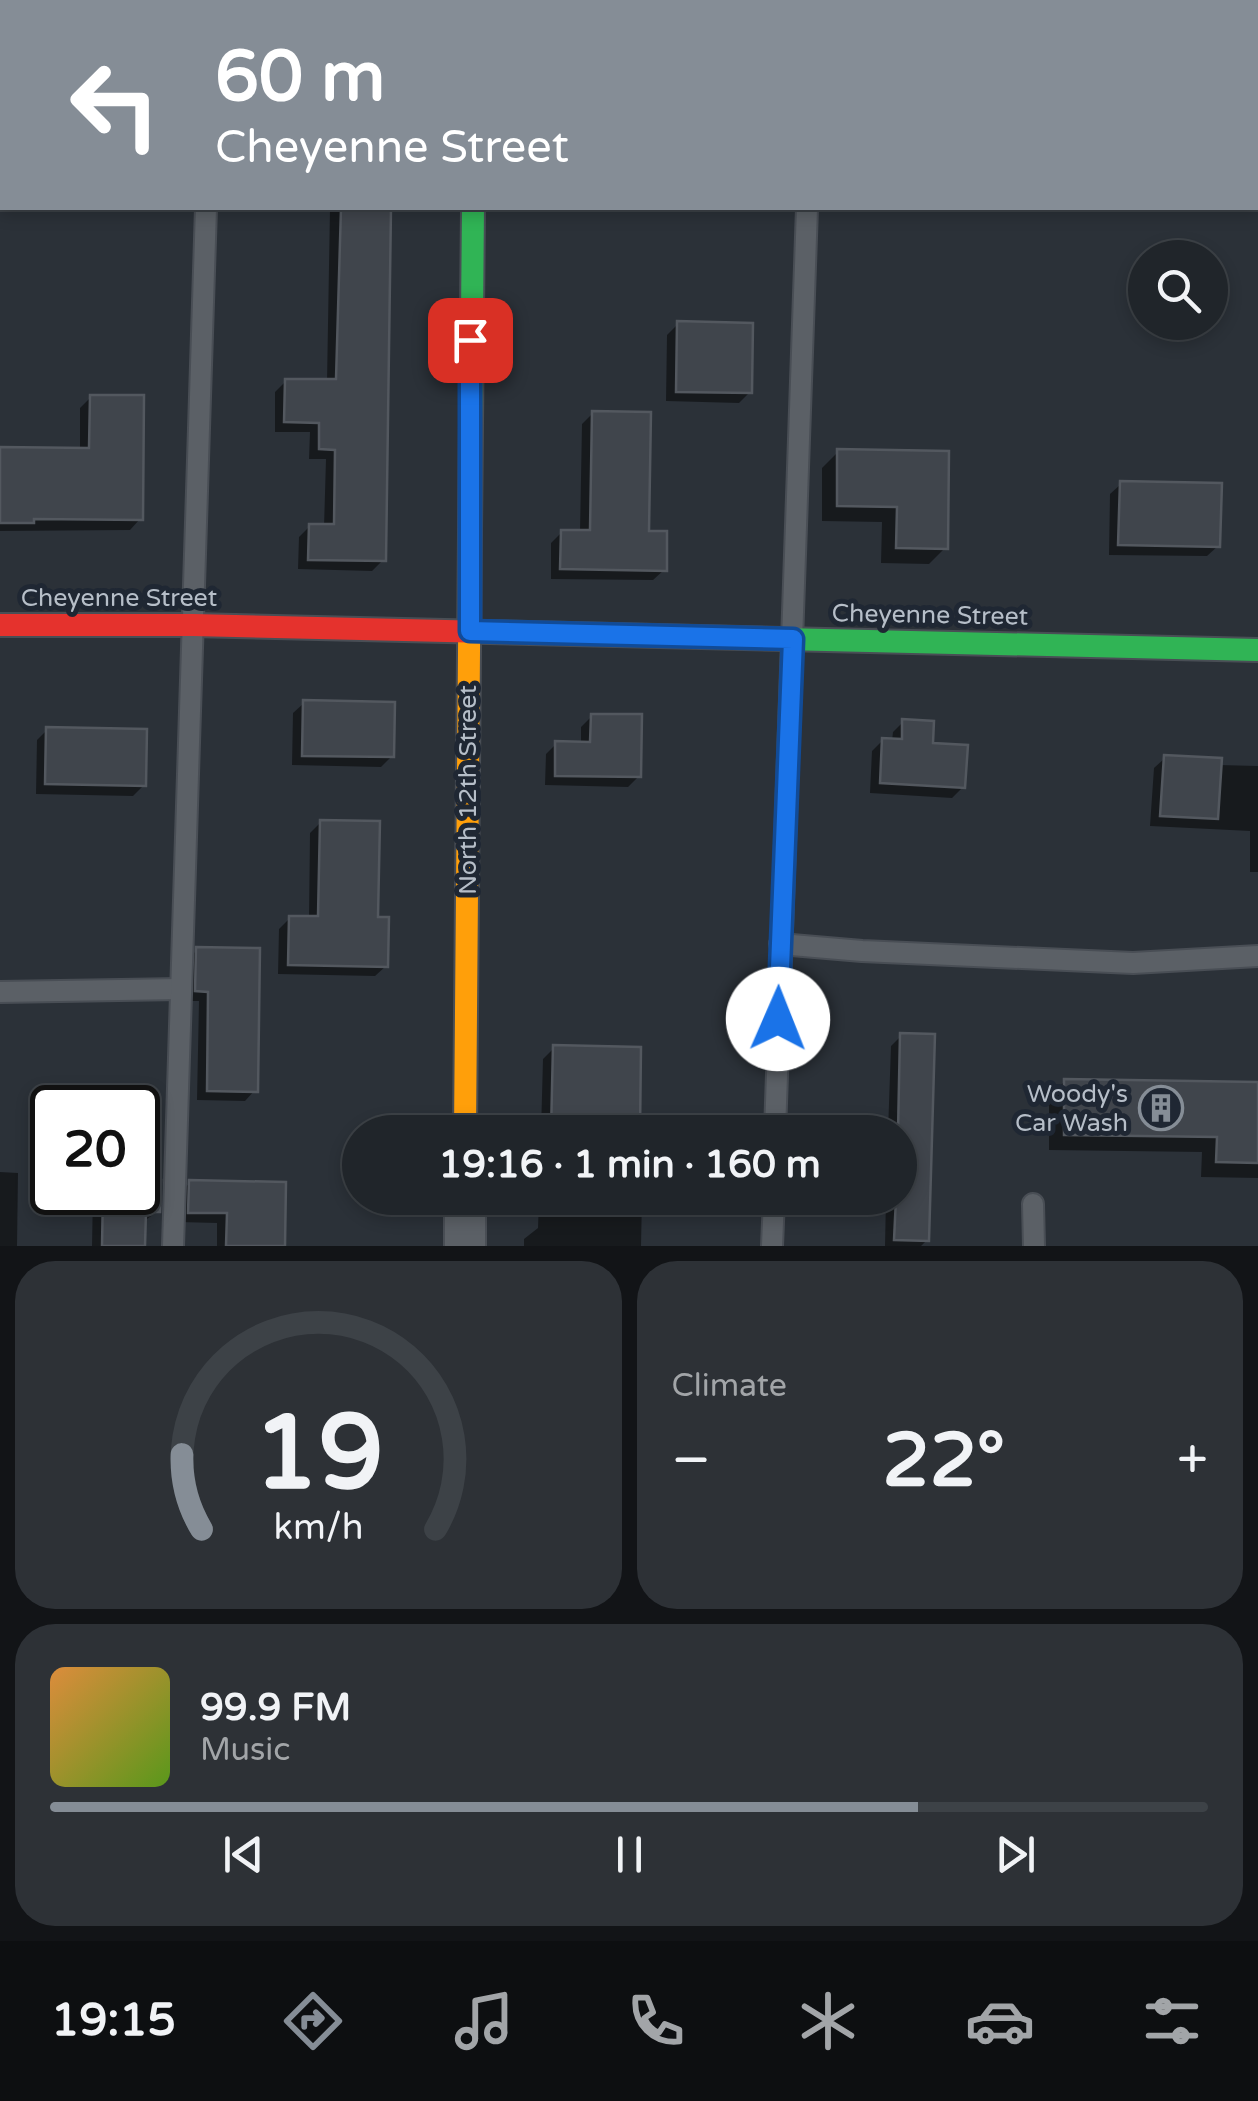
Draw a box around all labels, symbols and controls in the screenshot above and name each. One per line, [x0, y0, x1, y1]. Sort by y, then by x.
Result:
text: 60 m [215, 36, 385, 120]
icon: left [50, 40, 180, 170]
text: Cheyenne Street [215, 121, 569, 175]
map controls [1128, 240, 1228, 340]
button: search [1128, 240, 1228, 340]
pin [428, 298, 513, 383]
icon: arrive [443, 313, 498, 368]
street label: Cheyenne Street [21, 583, 218, 613]
street label: Cheyenne Street [831, 598, 1029, 632]
street label: North 12th Street [453, 685, 483, 895]
position arrow [726, 967, 830, 1071]
place label: Woody's Car Wash [1015, 1079, 1128, 1138]
speed limit sign: 20 [30, 1085, 160, 1215]
building icon: Woody's Car Wash [1138, 1085, 1184, 1131]
text: 19:16 · 1 min · 160 m [438, 1142, 821, 1188]
text: Climate [672, 1367, 787, 1405]
text: 19 [253, 1392, 384, 1517]
text: 22° [883, 1416, 1005, 1506]
text: − [672, 1428, 711, 1494]
text: + [1177, 1428, 1208, 1494]
text: km/h [273, 1506, 363, 1549]
text: 99.9 FM [200, 1685, 351, 1731]
text: Music [200, 1731, 290, 1769]
icon: previous [216, 1827, 271, 1882]
icon: pause [602, 1827, 657, 1882]
icon: next [988, 1827, 1043, 1882]
icon: directions [278, 1986, 348, 2056]
icon: music [449, 1986, 519, 2056]
icon: phone [621, 1986, 691, 2056]
icon: climate [793, 1986, 863, 2056]
icon: car [965, 1986, 1035, 2056]
icon: filters [1137, 1986, 1207, 2056]
text: 19:15 [51, 1994, 176, 2048]

